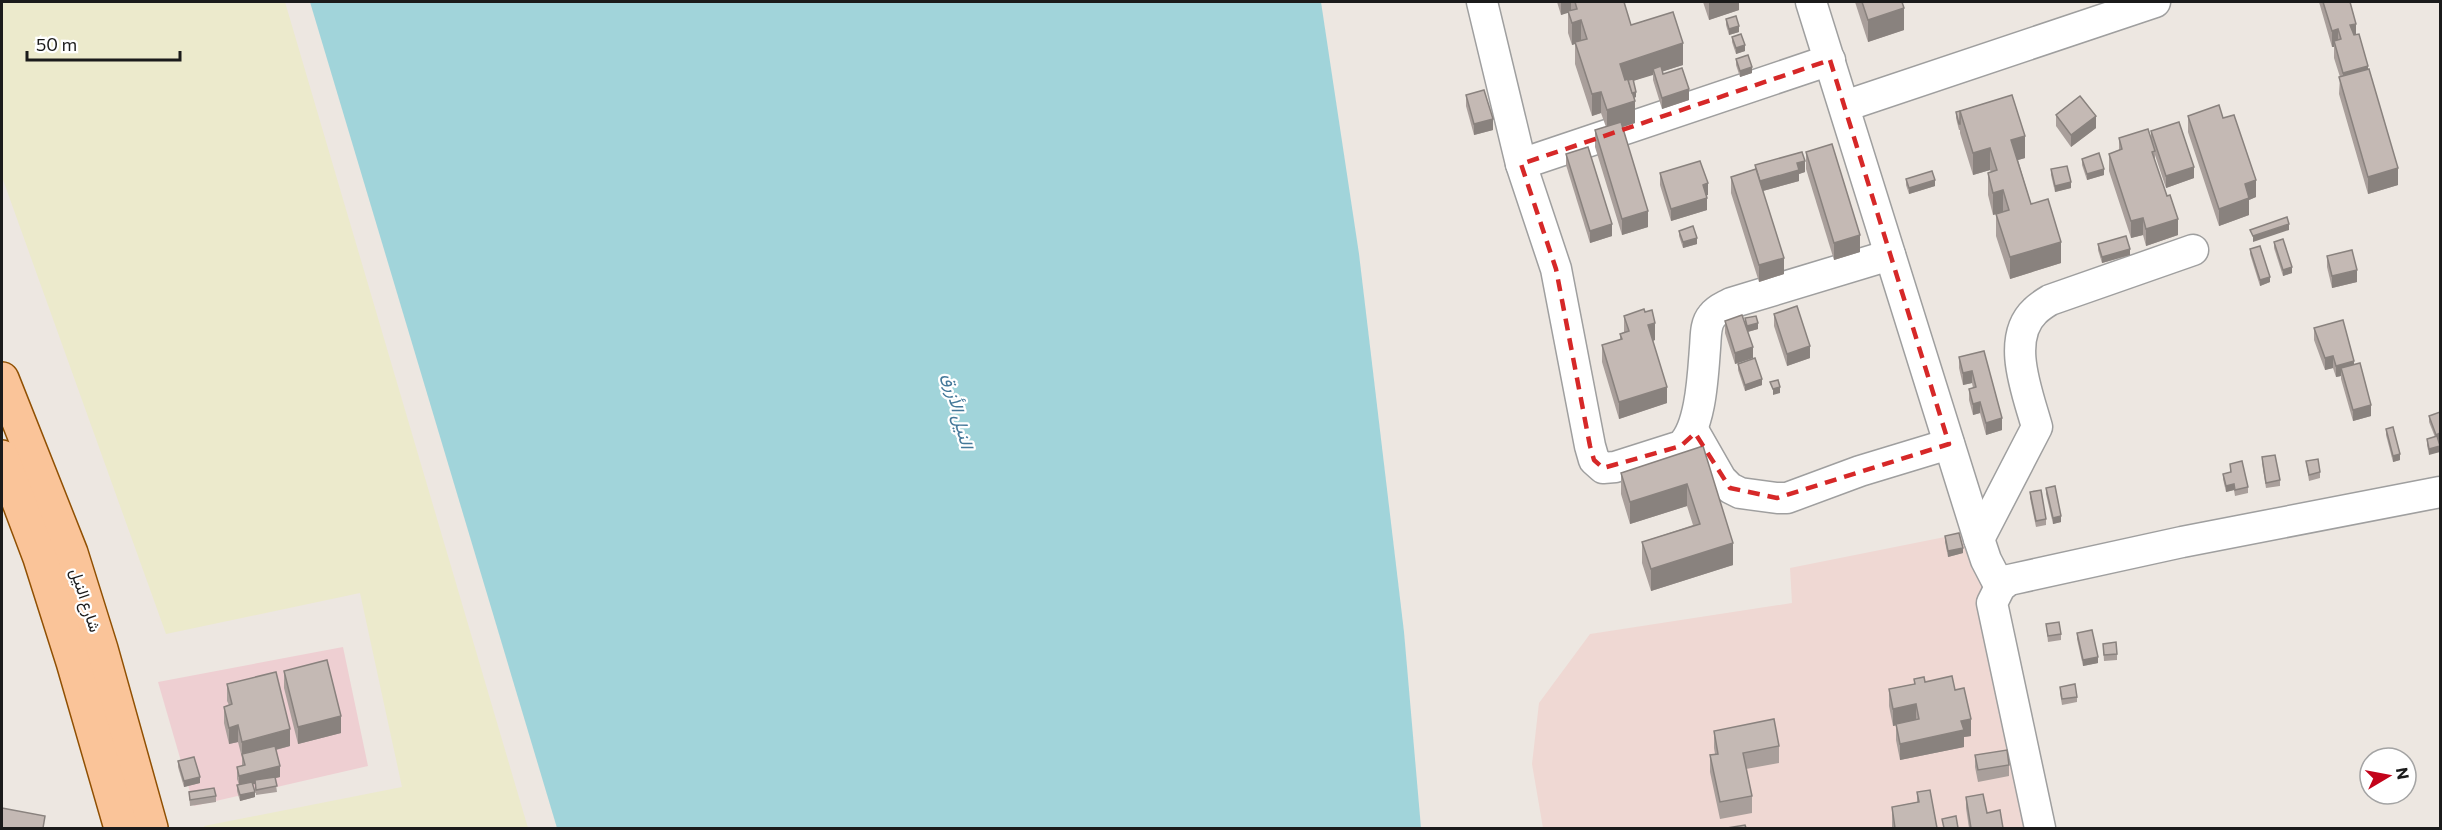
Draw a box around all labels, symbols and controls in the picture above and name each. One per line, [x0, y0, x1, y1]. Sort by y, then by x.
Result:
scale bar [27, 24, 180, 62]
text: 50 m [36, 33, 77, 55]
water label: النيل الأزرق [938, 371, 979, 453]
street label: شارع النيل [64, 566, 106, 635]
north arrow [2358, 746, 2418, 806]
text: N [2393, 766, 2414, 781]

